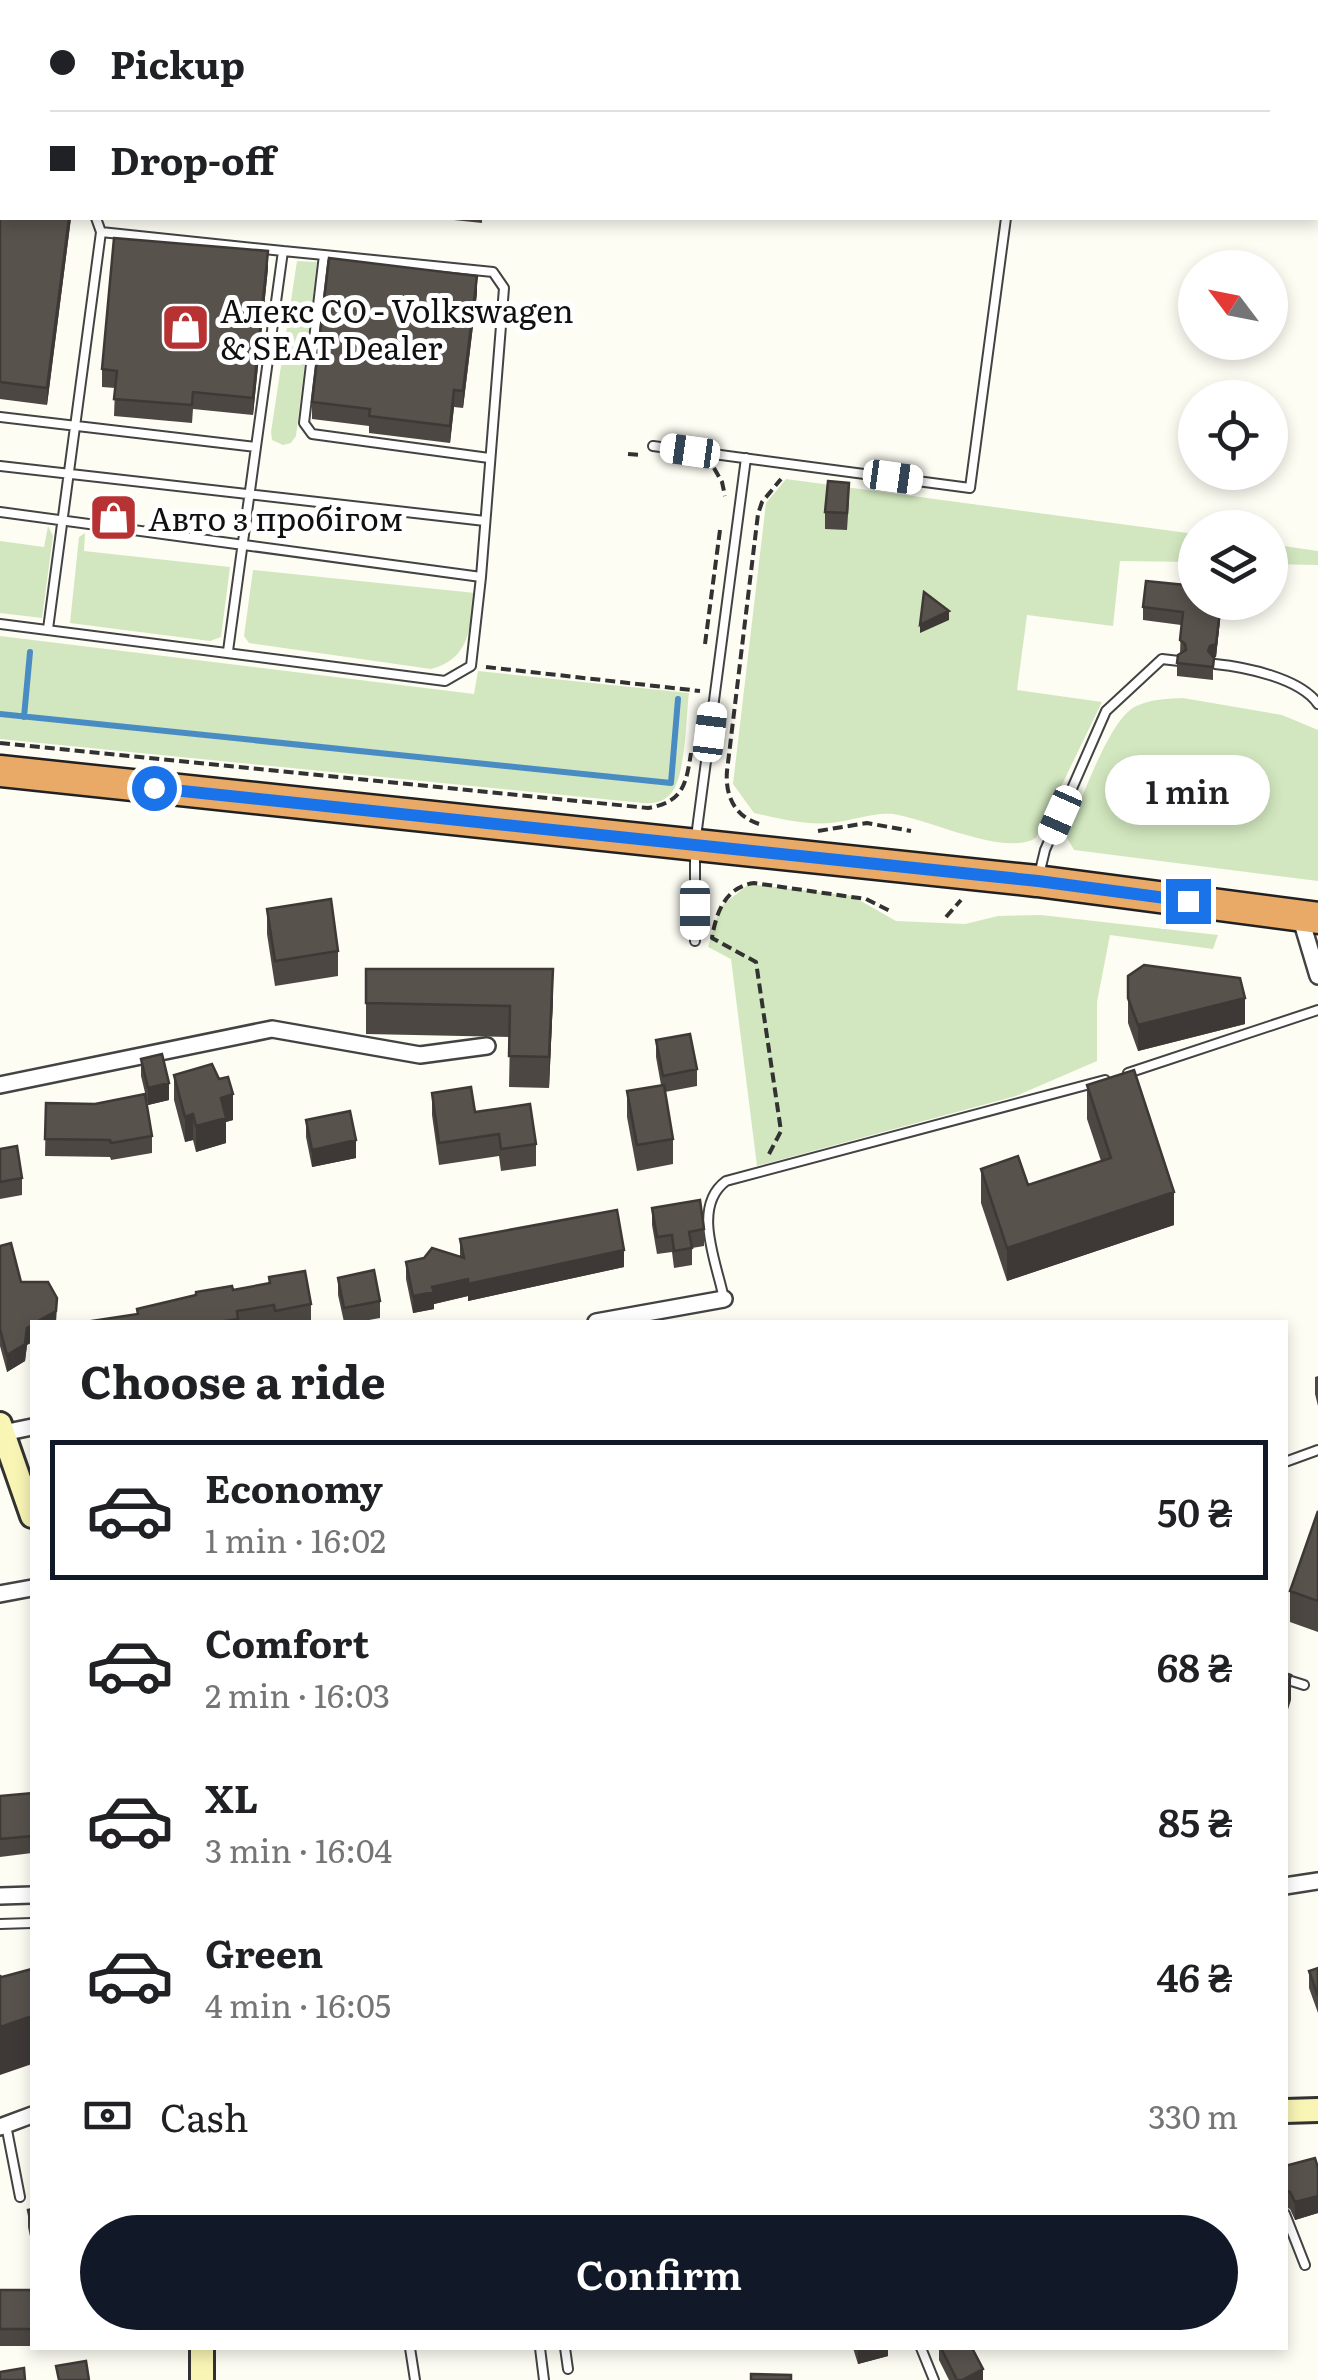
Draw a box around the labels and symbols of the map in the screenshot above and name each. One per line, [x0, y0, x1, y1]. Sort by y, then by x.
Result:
north arrow [1178, 250, 1288, 360]
place label: Алекс CO - Volkswagen & SEAT Dealer [220, 285, 574, 370]
shop icon: Алекс CO - Volkswagen & SEAT Dealer [159, 301, 211, 353]
car [658, 432, 722, 470]
car [861, 458, 925, 496]
shop icon: Авто з пробігом [87, 491, 139, 543]
place label: Авто з пробігом [148, 493, 403, 541]
car [691, 700, 729, 764]
callout: 1 min [1106, 756, 1270, 826]
route start [132, 766, 177, 811]
car [1034, 781, 1086, 849]
route end [1166, 879, 1211, 924]
car [680, 880, 710, 940]

